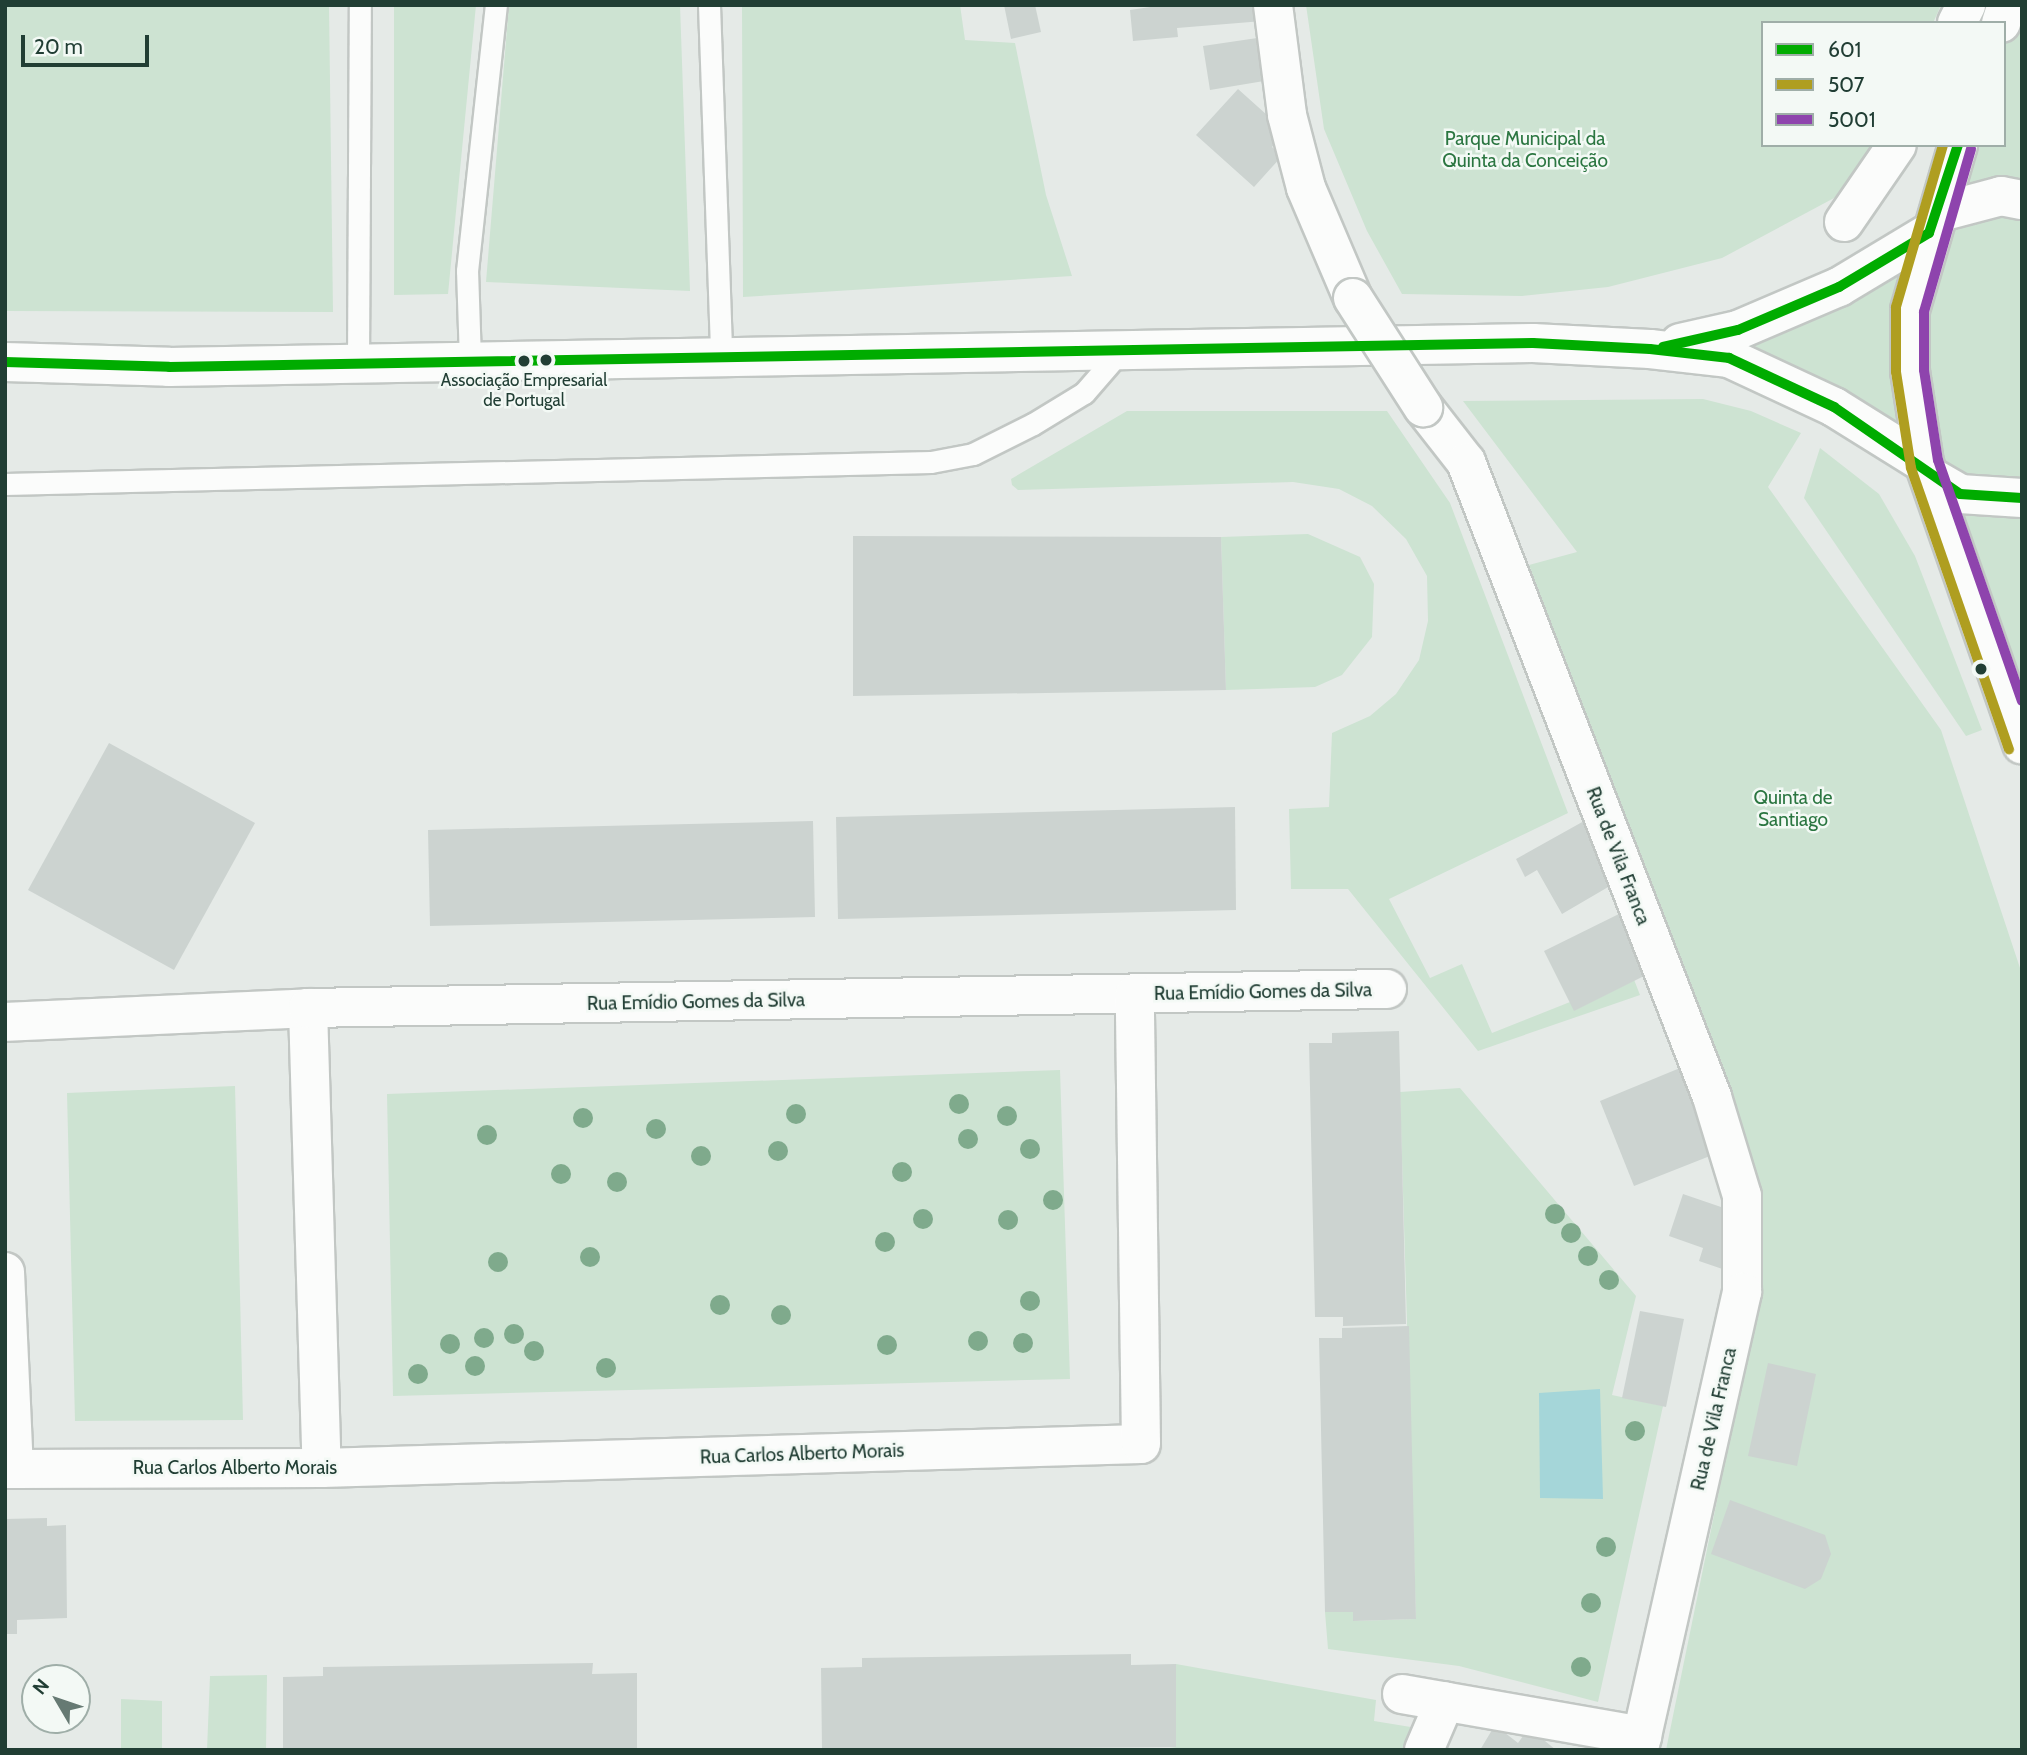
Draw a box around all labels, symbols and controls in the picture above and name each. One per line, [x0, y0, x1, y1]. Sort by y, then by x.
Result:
scale bar [24, 21, 152, 65]
legend [1761, 21, 2006, 147]
text: 20 m [34, 34, 83, 59]
text: 601 [1828, 37, 1861, 62]
text: 507 [1828, 72, 1864, 97]
text: 5001 [1828, 107, 1876, 132]
park label: Parque Municipal da Quinta da Conceição [1442, 128, 1608, 172]
unlabelled marker [539, 353, 553, 367]
marker: Associação Empresarial de Portugal [517, 354, 531, 368]
place label: Associação Empresarial de Portugal [441, 371, 607, 411]
unlabelled marker [1974, 662, 1988, 676]
street label: Rua de Vila Franca [1581, 784, 1655, 928]
park label: Quinta de Santiago [1753, 787, 1833, 831]
street label: Rua Emídio Gomes da Silva [1154, 979, 1372, 1005]
street label: Rua Emídio Gomes da Silva [587, 989, 805, 1015]
street label: Rua de Vila Franca [1686, 1345, 1742, 1493]
street label: Rua Carlos Alberto Morais [700, 1439, 904, 1469]
street label: Rua Carlos Alberto Morais [133, 1457, 337, 1479]
north arrow [21, 1664, 91, 1734]
text: N [28, 1674, 54, 1699]

